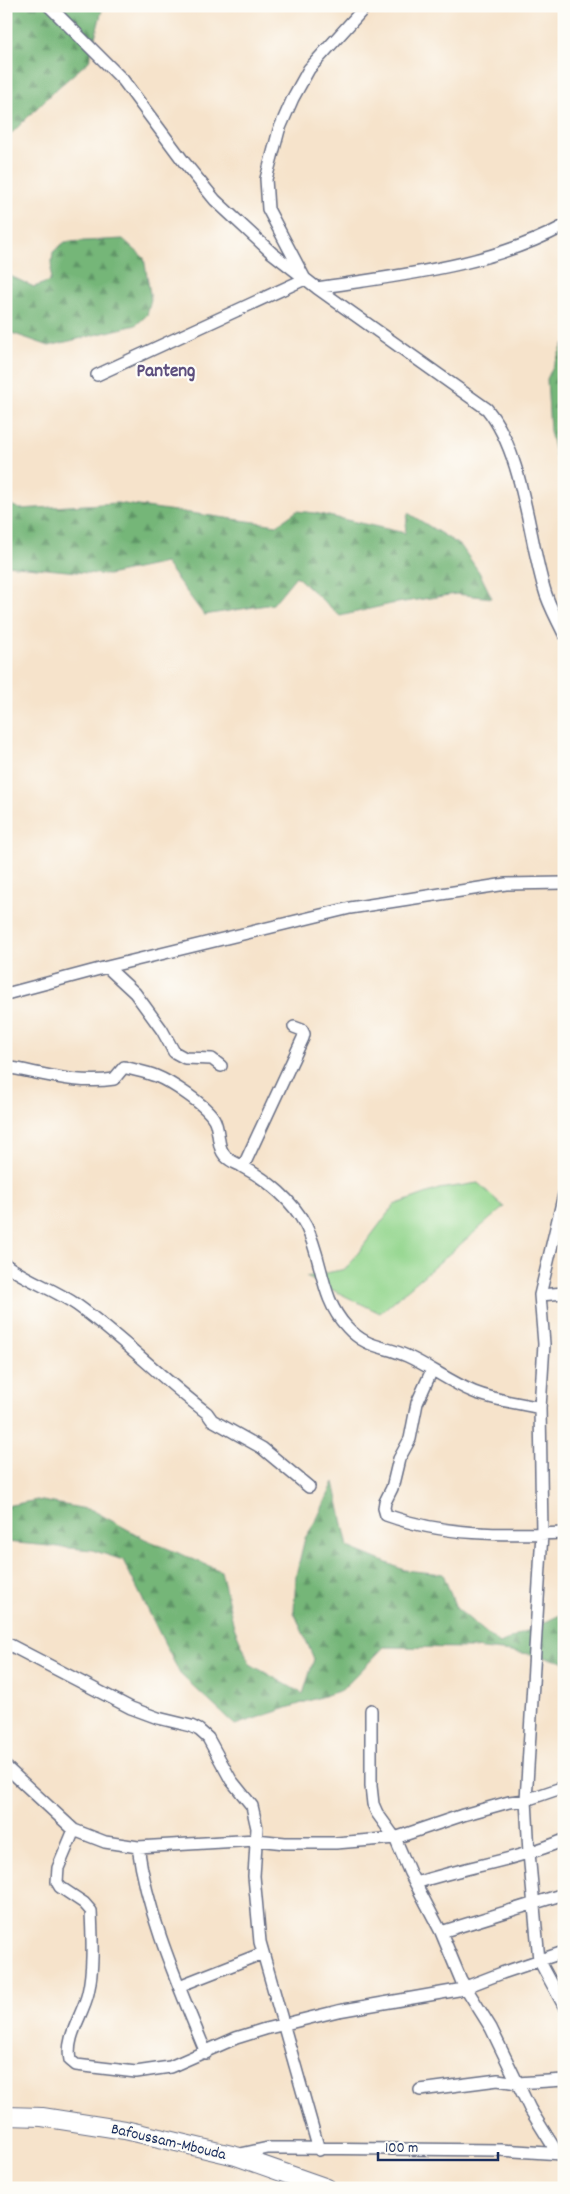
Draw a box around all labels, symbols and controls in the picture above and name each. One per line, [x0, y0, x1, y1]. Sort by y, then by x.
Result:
district label: Panteng [137, 359, 195, 386]
street label: Bafoussam-Mbouda [109, 2118, 229, 2167]
scale bar [378, 2129, 498, 2161]
text: 100 m [385, 2138, 418, 2160]

